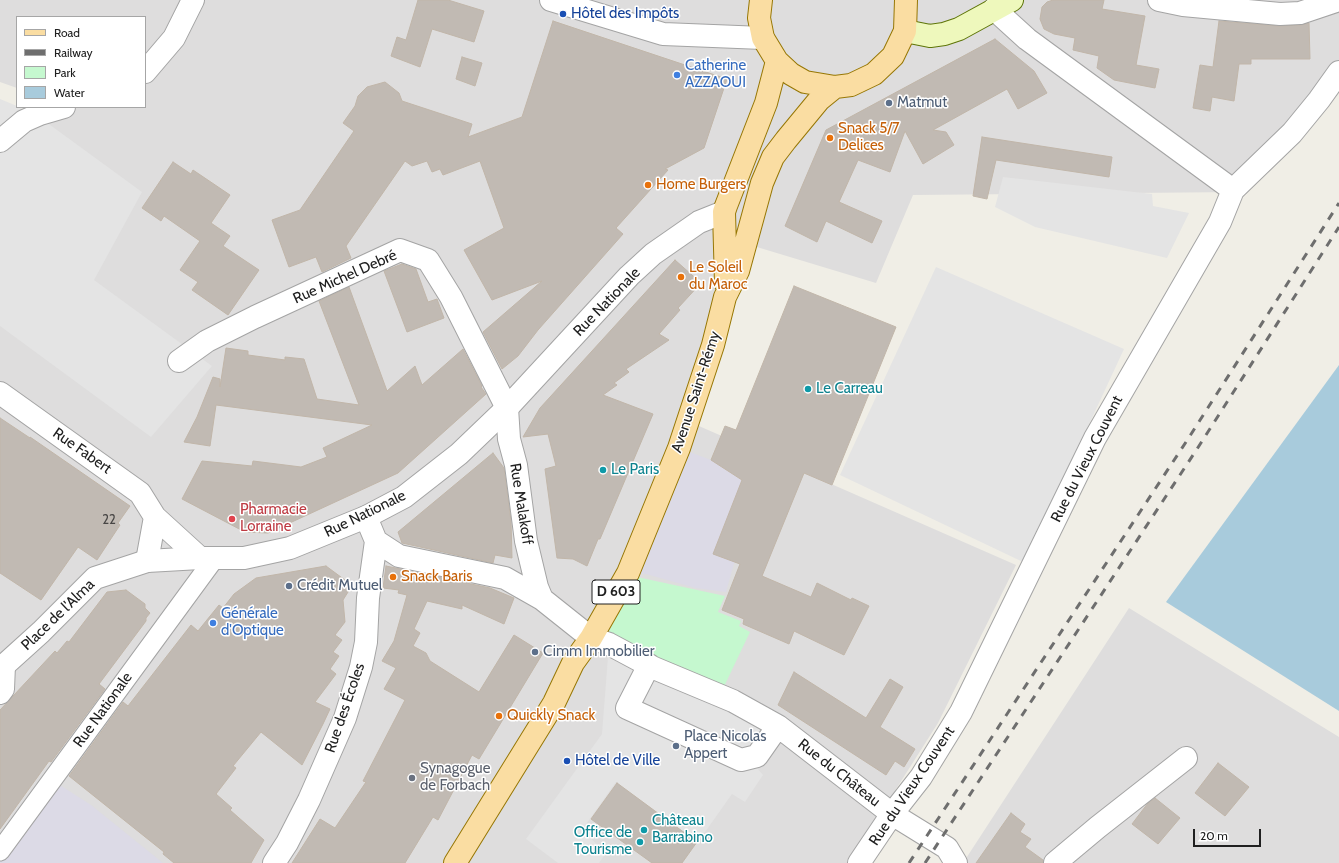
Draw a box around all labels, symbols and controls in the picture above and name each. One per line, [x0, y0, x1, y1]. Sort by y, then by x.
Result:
place label: Hôtel des Impôts [571, 5, 679, 23]
marker: Hôtel des Impôts [558, 9, 568, 19]
legend [16, 16, 146, 108]
text: Road [54, 25, 80, 40]
text: Railway [54, 45, 92, 60]
place label: Catherine AZZAOUI [685, 57, 746, 92]
text: Park [54, 65, 76, 80]
marker: Catherine AZZAOUI [672, 70, 682, 80]
text: Water [54, 85, 84, 100]
place label: Matmut [897, 94, 947, 112]
marker: Matmut [884, 98, 894, 108]
place label: Snack 5/7 Delices [838, 120, 900, 155]
marker: Snack 5/7 Delices [825, 133, 835, 143]
place label: Home Burgers [656, 176, 746, 194]
marker: Home Burgers [643, 180, 653, 190]
street label: Rue Michel Debré [290, 246, 400, 308]
place label: Le Soleil du Maroc [689, 259, 747, 294]
street label: Rue Nationale [570, 264, 644, 340]
marker: Le Soleil du Maroc [676, 272, 686, 282]
street label: Avenue Saint-Rémy [668, 329, 724, 455]
place label: Le Carreau [816, 380, 883, 398]
marker: Le Carreau [803, 384, 813, 394]
street label: Rue du Vieux Couvent [1047, 393, 1127, 525]
street label: Rue Fabert [49, 424, 115, 478]
place label: Le Paris [611, 461, 659, 479]
street label: Rue Malakoff [506, 462, 536, 546]
marker: Le Paris [598, 465, 608, 475]
street label: Rue Nationale [321, 487, 409, 541]
place label: Pharmacie Lorraine [240, 501, 307, 536]
house number: 22 [102, 512, 116, 528]
marker: Pharmacie Lorraine [227, 514, 237, 524]
place label: Snack Baris [401, 568, 472, 586]
marker: Snack Baris [388, 572, 398, 582]
street label: Place de l'Alma [18, 576, 98, 654]
place label: Crédit Mutuel [297, 577, 382, 595]
road number: D 603 [592, 580, 640, 604]
marker: Crédit Mutuel [284, 581, 294, 591]
place label: Générale d'Optique [221, 605, 284, 640]
marker: Générale d'Optique [208, 618, 218, 628]
place label: Cimm Immobilier [543, 643, 654, 661]
marker: Cimm Immobilier [530, 647, 540, 657]
street label: Rue des Écoles [321, 661, 369, 755]
street label: Rue Nationale [70, 669, 136, 751]
place label: Quickly Snack [507, 707, 595, 725]
marker: Quickly Snack [494, 711, 504, 721]
street label: Rue du Vieux Couvent [865, 723, 959, 849]
place label: Place Nicolas Appert [684, 728, 767, 763]
street label: Rue du Château [794, 735, 884, 811]
marker: Place Nicolas Appert [671, 741, 681, 751]
place label: Hôtel de Ville [575, 752, 660, 770]
marker: Hôtel de Ville [562, 756, 572, 766]
place label: Synagogue de Forbach [420, 760, 490, 795]
marker: Synagogue de Forbach [407, 773, 417, 783]
place label: Château Barrabino [652, 812, 713, 847]
scale bar [1195, 821, 1263, 847]
place label: Office de Tourisme [574, 824, 632, 859]
marker: Château Barrabino [639, 825, 649, 835]
text: 20 m [1200, 828, 1228, 843]
marker: Office de Tourisme [635, 837, 645, 847]

